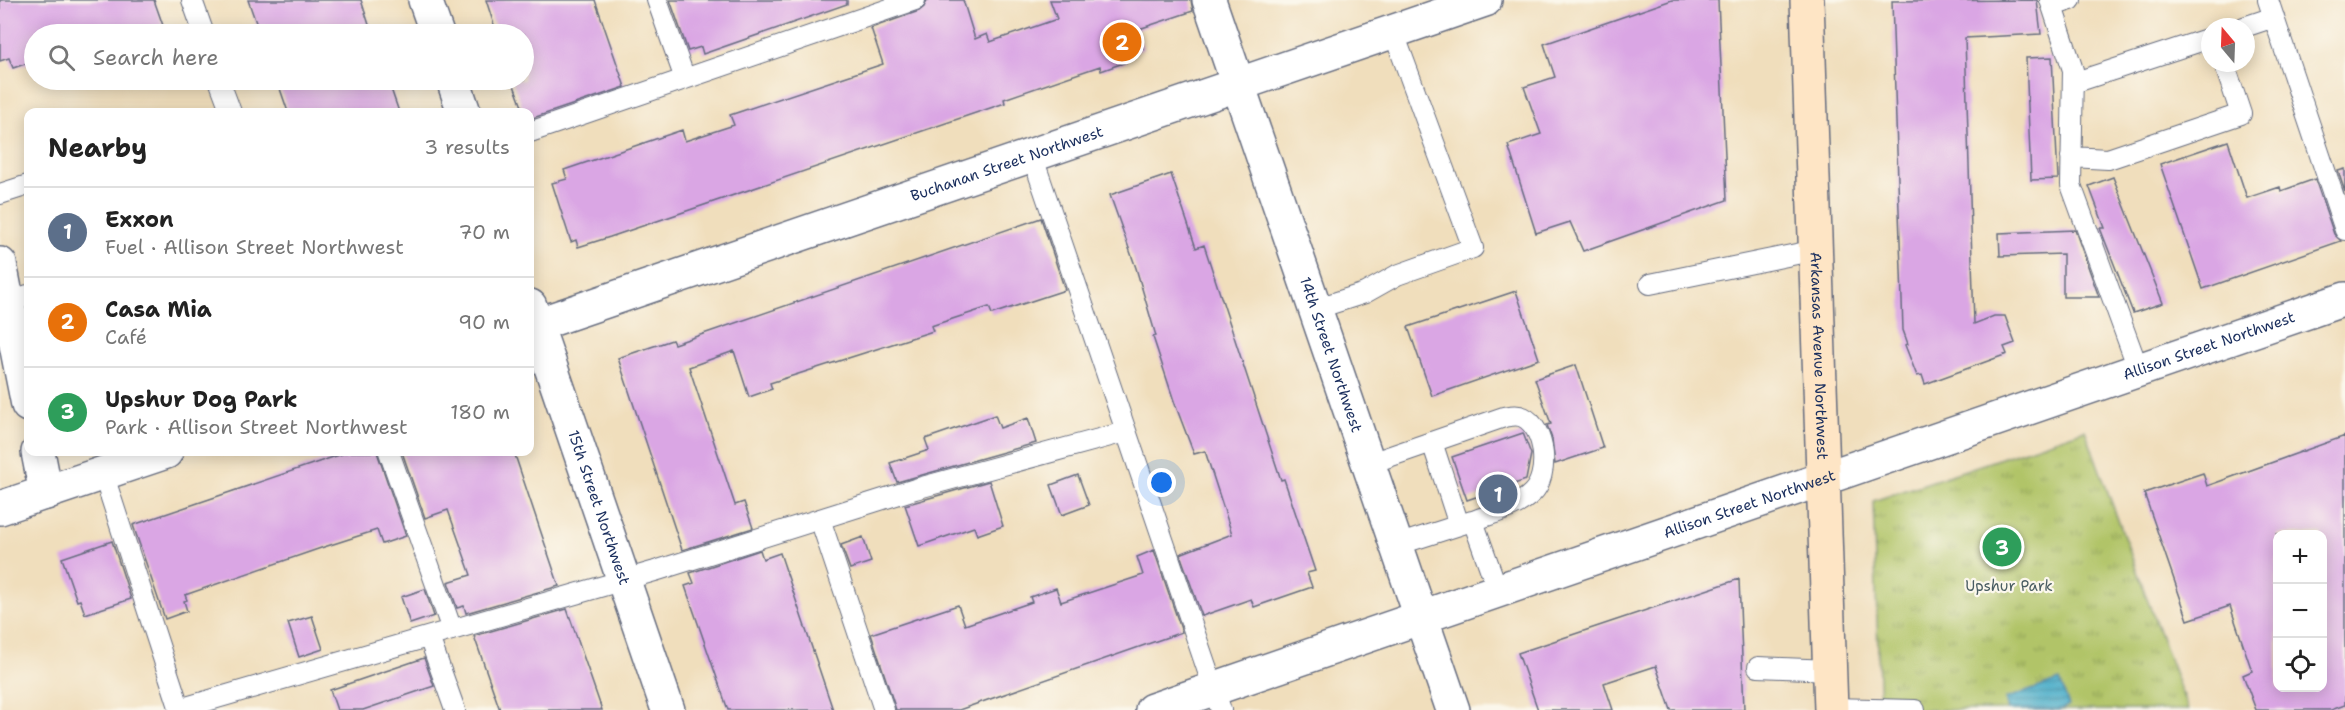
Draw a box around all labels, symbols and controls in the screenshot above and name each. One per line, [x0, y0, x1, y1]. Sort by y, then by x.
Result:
north arrow [2201, 18, 2255, 72]
pin: 2 [1102, 20, 1142, 64]
search box [24, 24, 534, 90]
icon: search [45, 41, 78, 74]
text: Search here [93, 43, 219, 72]
street label: Buchanan Street Northwest [908, 122, 1106, 206]
text: Nearby [48, 130, 147, 165]
text: 3 results [424, 134, 510, 160]
text: Exxon [105, 205, 174, 234]
text: 1 [63, 219, 72, 245]
text: 70 m [458, 219, 510, 245]
text: Fuel · Allison Street Northwest [105, 234, 404, 260]
street label: Arkansas Avenue Northwest [1806, 251, 1833, 460]
street label: 14th Street Northwest [1295, 274, 1367, 435]
text: Casa Mia [105, 295, 212, 324]
street label: Allison Street Northwest [2120, 307, 2298, 385]
text: 2 [61, 309, 75, 335]
text: 90 m [458, 309, 510, 335]
text: Café [105, 324, 147, 350]
text: Upshur Dog Park [105, 385, 298, 414]
text: 3 [61, 399, 75, 425]
text: 180 m [450, 399, 510, 425]
text: Park · Allison Street Northwest [105, 414, 408, 440]
street label: 15th Street Northwest [563, 428, 635, 588]
street label: Allison Street Northwest [1661, 465, 1838, 543]
your location [1147, 468, 1176, 497]
pin: 1 [1478, 472, 1518, 516]
pin: 3 [1982, 524, 2022, 570]
map controls [2273, 530, 2327, 692]
button: + [2273, 530, 2327, 584]
park label: Upshur Park [1965, 576, 2053, 596]
button: − [2273, 584, 2327, 638]
button: locate [2273, 638, 2327, 692]

